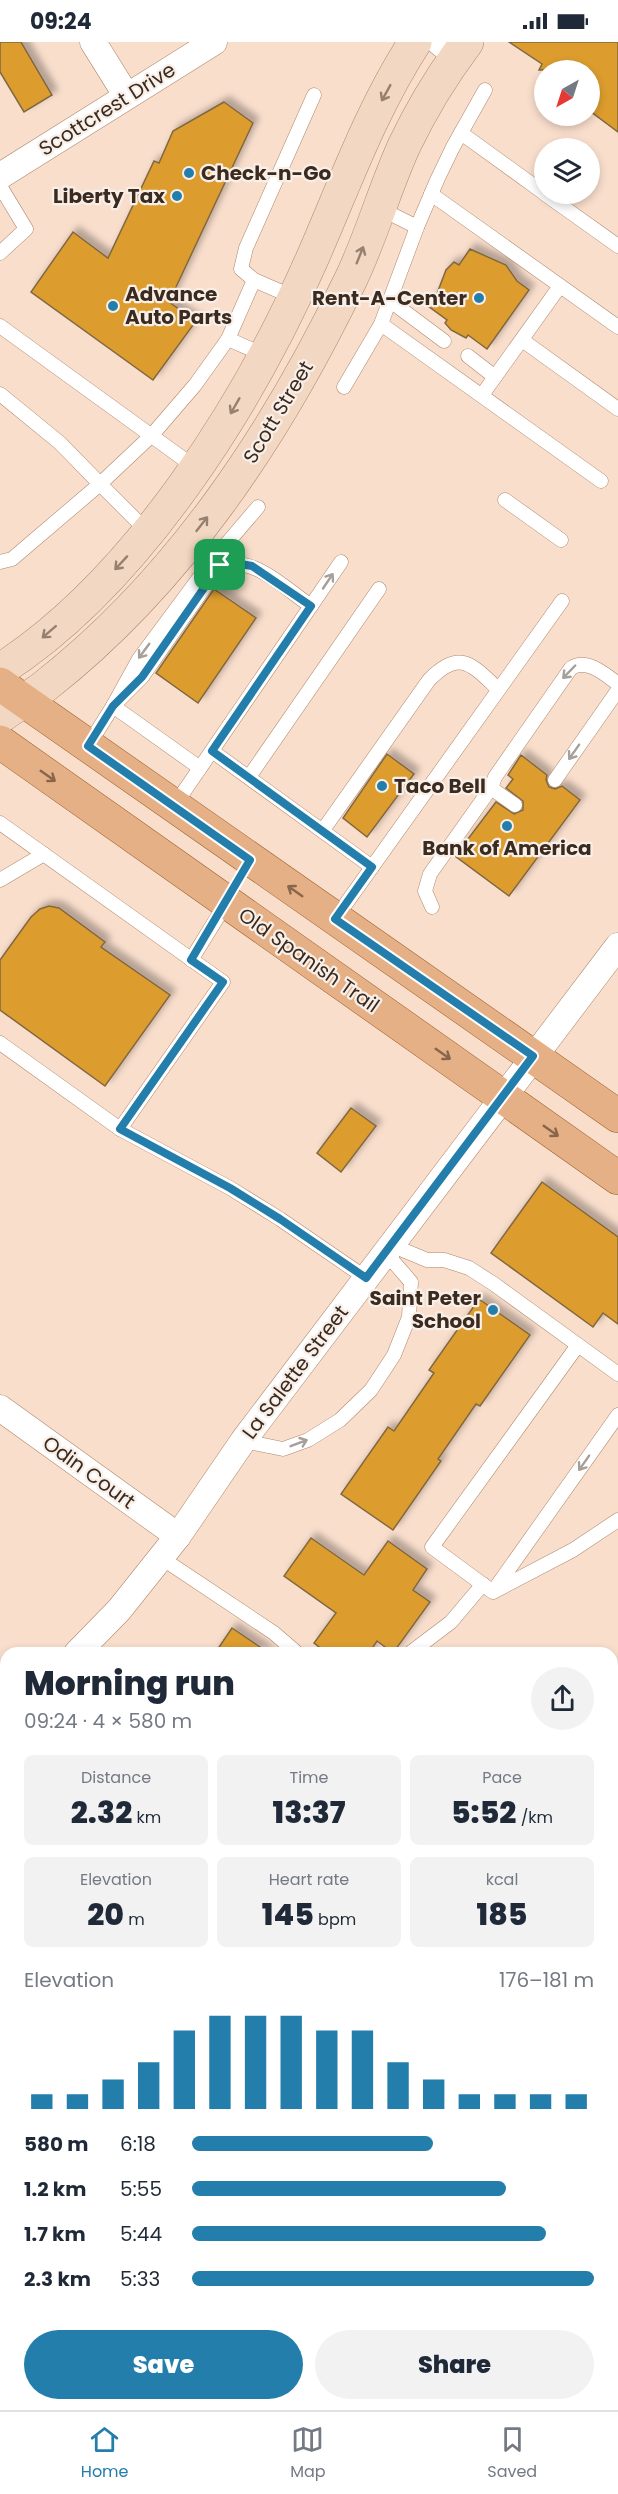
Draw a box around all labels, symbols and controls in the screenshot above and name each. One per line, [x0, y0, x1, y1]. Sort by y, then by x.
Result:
text: 09:24 [30, 6, 92, 37]
street label: Scottcrest Drive [33, 56, 181, 162]
north arrow [534, 60, 600, 126]
map controls [534, 60, 600, 204]
one-way arrow [379, 84, 391, 101]
button: layers [534, 138, 600, 204]
place label: Check-n-Go [201, 159, 331, 187]
marker: Check-n-Go [182, 166, 196, 180]
place label: Liberty Tax [53, 182, 165, 210]
marker: Liberty Tax [170, 189, 184, 203]
one-way arrow [356, 247, 367, 265]
place label: Advance Auto Parts [125, 280, 232, 331]
place label: Rent-A-Center [312, 284, 467, 312]
marker: Rent-A-Center [472, 291, 486, 305]
marker: Advance Auto Parts [106, 299, 120, 313]
street label: Scott Street [236, 355, 320, 469]
one-way arrow [229, 397, 241, 414]
one-way arrow [196, 517, 209, 533]
pin [194, 539, 245, 590]
icon: arrive [203, 548, 236, 581]
one-way arrow [113, 555, 128, 570]
one-way arrow [322, 574, 334, 590]
one-way arrow [42, 625, 57, 639]
one-way arrow [138, 643, 151, 659]
one-way arrow [562, 665, 576, 680]
one-way arrow [568, 744, 580, 760]
one-way arrow [39, 770, 55, 782]
place label: Taco Bell [394, 772, 486, 800]
marker: Taco Bell [375, 779, 389, 793]
marker: Bank of America [500, 819, 514, 833]
place label: Bank of America [422, 834, 592, 862]
one-way arrow [287, 885, 303, 897]
street label: Old Spanish Trail [233, 901, 385, 1019]
one-way arrow [435, 1048, 451, 1061]
one-way arrow [543, 1124, 559, 1137]
place label: Saint Peter School [370, 1284, 481, 1335]
street label: La Salette Street [235, 1299, 355, 1445]
marker: Saint Peter School [486, 1303, 500, 1317]
street label: Odin Court [37, 1429, 141, 1515]
one-way arrow [289, 1437, 308, 1448]
one-way arrow [578, 1454, 590, 1470]
text: Morning run [24, 1660, 235, 1707]
button: share [531, 1667, 594, 1730]
text: 09:24 · 4 × 580 m [24, 1707, 192, 1735]
text: Distance [81, 1766, 151, 1789]
text: Time [290, 1766, 329, 1789]
text: Pace [482, 1766, 522, 1789]
text: 2.32 [71, 1791, 132, 1834]
text: 13:37 [273, 1791, 345, 1834]
text: 5:52 [451, 1791, 516, 1834]
text: km [132, 1806, 161, 1829]
text: /km [516, 1806, 553, 1829]
text: Elevation [80, 1868, 152, 1891]
text: Heart rate [269, 1868, 349, 1891]
text: kcal [486, 1868, 518, 1891]
text: 20 [87, 1893, 124, 1936]
text: 145 [262, 1893, 314, 1936]
text: 185 [477, 1893, 527, 1936]
text: m [124, 1908, 145, 1931]
text: bpm [314, 1908, 356, 1931]
text: Elevation [24, 1966, 114, 1994]
text: 176–181 m [499, 1966, 594, 1994]
text: 580 m [24, 2130, 88, 2158]
text: 6:18 [120, 2130, 156, 2158]
text: 1.2 km [24, 2175, 86, 2203]
text: 5:55 [120, 2175, 162, 2203]
text: 1.7 km [24, 2220, 86, 2248]
text: 5:44 [120, 2220, 162, 2248]
text: 2.3 km [24, 2265, 91, 2293]
text: 5:33 [120, 2265, 160, 2293]
button: Save [24, 2330, 303, 2399]
button: Share [315, 2330, 594, 2399]
tab: Home [81, 2423, 129, 2484]
tab: Map [290, 2423, 326, 2484]
tab: Saved [487, 2423, 537, 2484]

